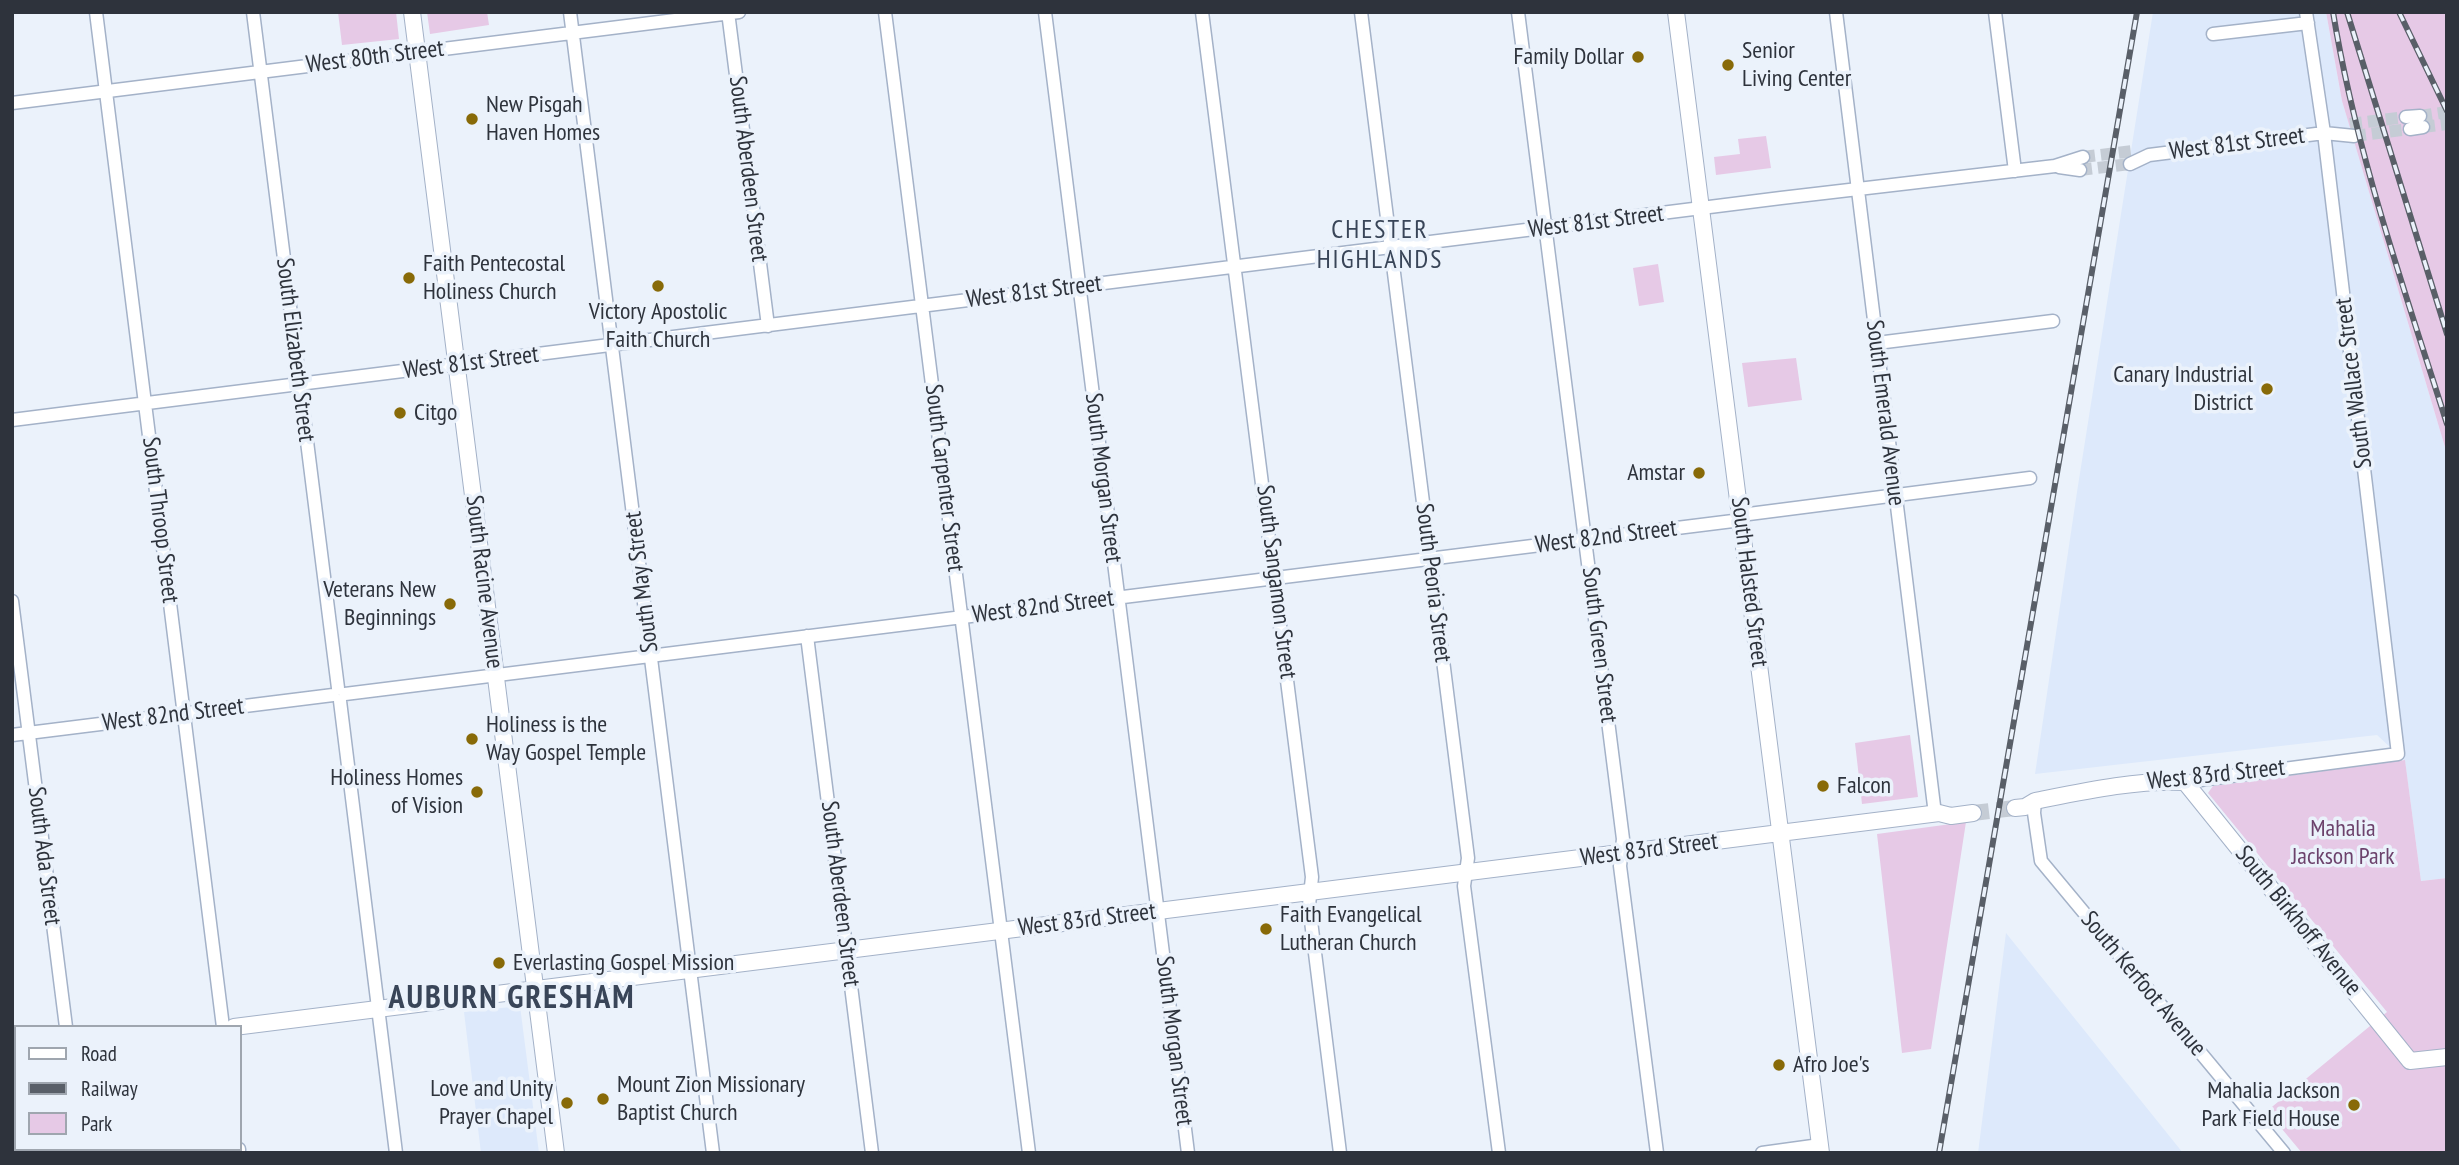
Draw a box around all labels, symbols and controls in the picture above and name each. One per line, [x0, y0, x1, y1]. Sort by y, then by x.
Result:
street label: West 80th Street [305, 34, 445, 80]
place label: Senior Living Center [1742, 37, 1851, 93]
place label: Family Dollar [1514, 43, 1624, 71]
marker: Family Dollar [1630, 49, 1646, 65]
marker: Senior Living Center [1720, 57, 1736, 73]
street label: South Aberdeen Street [722, 74, 774, 264]
place label: New Pisgah Haven Homes [486, 91, 600, 147]
marker: New Pisgah Haven Homes [464, 111, 480, 127]
street label: West 81st Street [2168, 121, 2306, 167]
street label: West 81st Street [1527, 199, 1665, 245]
district label: CHESTER HIGHLANDS [1318, 215, 1442, 276]
place label: Faith Pentecostal Holiness Church [423, 250, 565, 306]
street label: South Elizabeth Street [269, 256, 321, 444]
street label: West 81st Street [965, 269, 1103, 315]
marker: Faith Pentecostal Holiness Church [401, 270, 417, 286]
marker: Victory Apostolic Faith Church [650, 278, 666, 294]
street label: South Wallace Street [2329, 296, 2379, 470]
place label: Victory Apostolic Faith Church [589, 298, 727, 354]
street label: South Emerald Avenue [1859, 318, 1911, 508]
street label: West 81st Street [402, 340, 540, 386]
place label: Canary Industrial District [2113, 361, 2253, 417]
marker: Canary Industrial District [2259, 381, 2275, 397]
street label: South Carpenter Street [918, 383, 970, 573]
street label: South Morgan Street [1078, 391, 1128, 565]
place label: Citgo [414, 399, 457, 427]
marker: Citgo [392, 405, 408, 421]
street label: South Throop Street [136, 435, 184, 605]
place label: Amstar [1627, 459, 1685, 487]
marker: Amstar [1691, 465, 1707, 481]
street label: South Sangamon Street [1250, 483, 1302, 681]
street label: South Racine Avenue [459, 494, 509, 670]
street label: South Halsted Street [1724, 495, 1774, 669]
street label: South Peoria Street [1409, 502, 1457, 664]
street label: South May Street [619, 510, 665, 654]
street label: West 82nd Street [1534, 514, 1678, 560]
street label: South Green Street [1575, 566, 1623, 724]
place label: Veterans New Beginnings [323, 576, 436, 632]
street label: West 82nd Street [971, 584, 1115, 630]
marker: Veterans New Beginnings [442, 596, 458, 612]
street label: West 82nd Street [101, 692, 245, 738]
place label: Holiness is the Way Gospel Temple [486, 711, 646, 767]
marker: Holiness is the Way Gospel Temple [464, 731, 480, 747]
street label: West 83rd Street [2146, 753, 2286, 797]
place label: Holiness Homes of Vision [330, 764, 463, 820]
place label: Falcon [1837, 772, 1891, 800]
marker: Falcon [1815, 778, 1831, 794]
marker: Holiness Homes of Vision [469, 784, 485, 800]
street label: South Ada Street [21, 785, 67, 927]
street label: South Aberdeen Street [814, 799, 866, 989]
park label: Mahalia Jackson Park [2291, 815, 2395, 871]
street label: West 83rd Street [1579, 827, 1719, 873]
street label: South Birkhoff Avenue [2229, 840, 2367, 1002]
street label: West 83rd Street [1017, 897, 1157, 943]
place label: Faith Evangelical Lutheran Church [1280, 901, 1422, 957]
street label: South Kerfoot Avenue [2074, 906, 2212, 1062]
marker: Faith Evangelical Lutheran Church [1258, 921, 1274, 937]
place label: Everlasting Gospel Mission [513, 949, 734, 977]
street label: South Morgan Street [1149, 954, 1199, 1128]
marker: Everlasting Gospel Mission [491, 955, 507, 971]
district label: AUBURN GRESHAM [390, 980, 634, 1018]
legend [14, 1025, 242, 1151]
text: Road [81, 1040, 117, 1067]
place label: Afro Joe's [1793, 1051, 1870, 1079]
marker: Afro Joe's [1771, 1057, 1787, 1073]
place label: Mount Zion Missionary Baptist Church [617, 1071, 805, 1127]
text: Railway [81, 1075, 138, 1102]
place label: Love and Unity Prayer Chapel [430, 1075, 553, 1131]
place label: Mahalia Jackson Park Field House [2201, 1077, 2340, 1133]
marker: Mount Zion Missionary Baptist Church [595, 1091, 611, 1107]
marker: Love and Unity Prayer Chapel [559, 1095, 575, 1111]
marker: Mahalia Jackson Park Field House [2346, 1097, 2362, 1113]
text: Park [81, 1110, 112, 1137]

